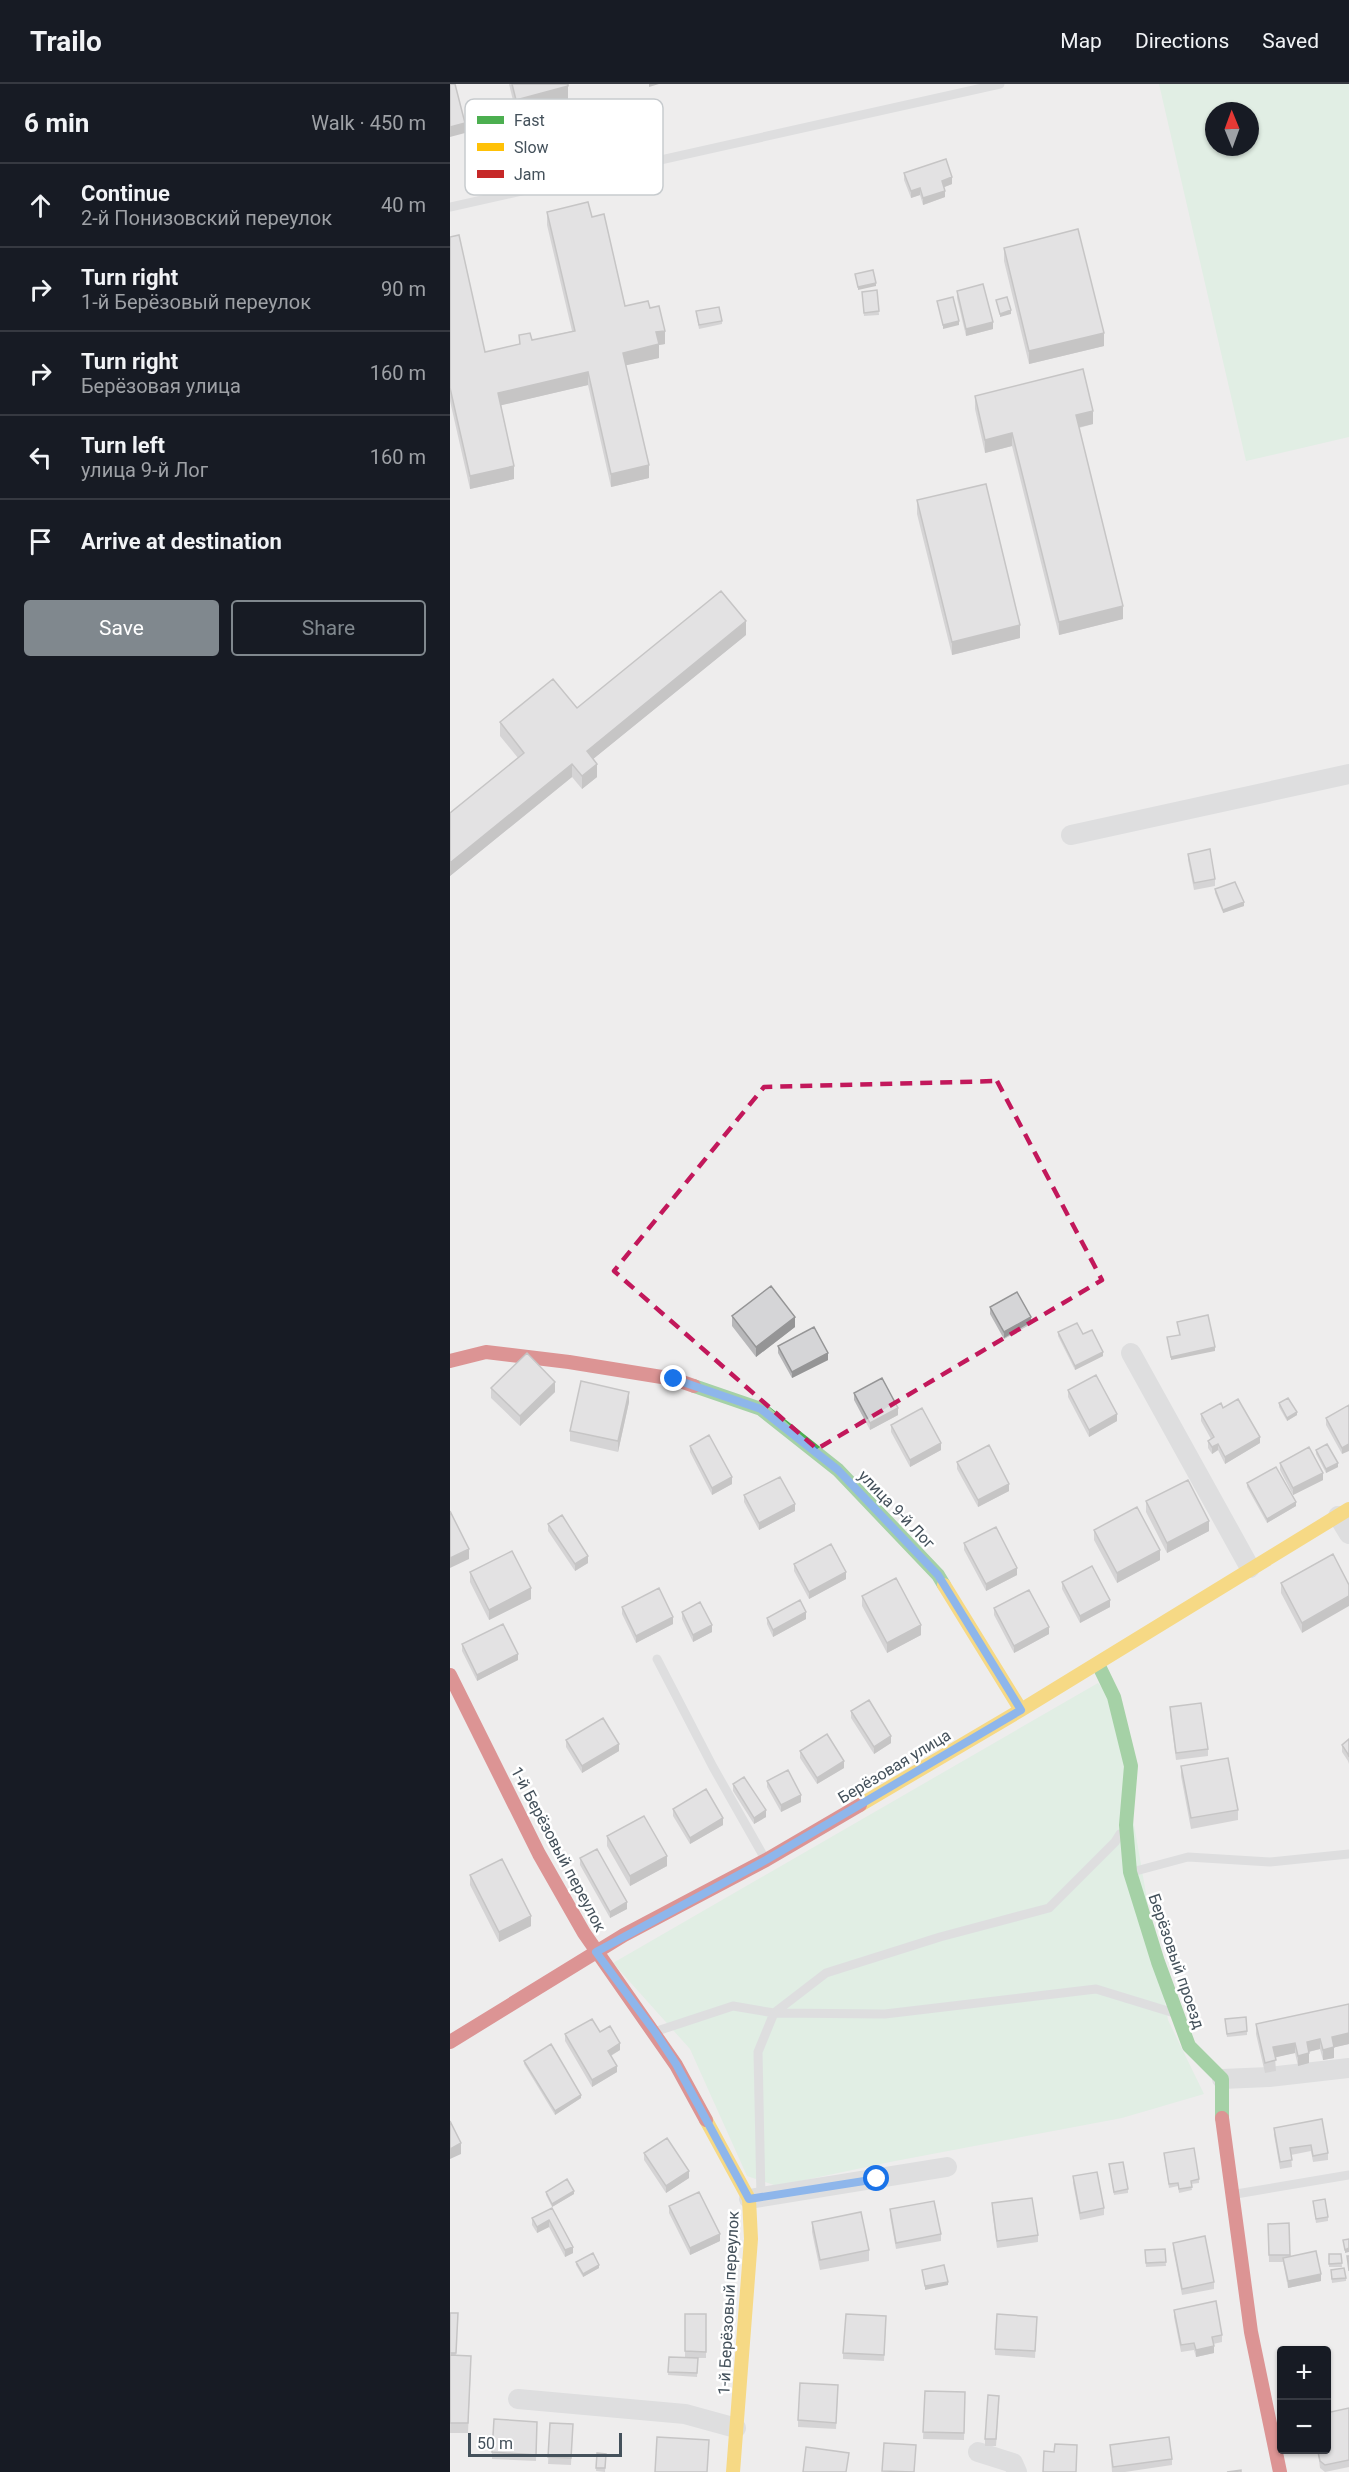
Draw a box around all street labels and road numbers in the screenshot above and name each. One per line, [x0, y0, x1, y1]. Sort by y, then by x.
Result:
street label: улица 9-й Лог [854, 1466, 939, 1553]
street label: Берёзовая улица [835, 1725, 954, 1807]
street label: 1-й Берёзовый переулок [507, 1764, 610, 1935]
street label: Берёзовый проезд [1144, 1891, 1209, 2032]
street label: 1-й Берёзовый переулок [714, 2210, 743, 2395]

